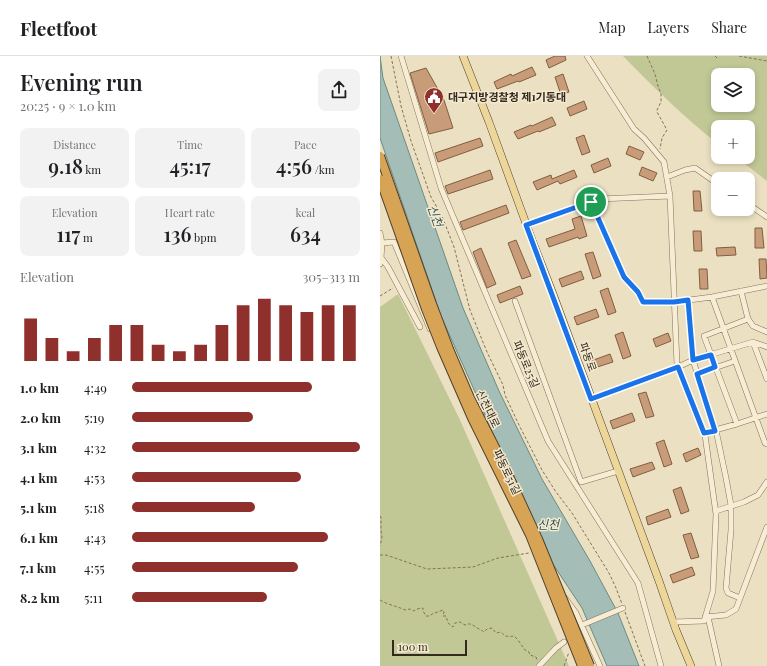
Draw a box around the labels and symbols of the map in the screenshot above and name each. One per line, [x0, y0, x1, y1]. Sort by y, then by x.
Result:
public building icon: 대구지방경찰청 제1기동대 [423, 86, 445, 114]
place label: 대구지방경찰청 제1기동대 [448, 89, 566, 104]
pin [574, 185, 608, 219]
water label: 신천 [425, 203, 448, 231]
street label: 파동로25길 [510, 338, 543, 390]
street label: 파동로 [576, 340, 601, 374]
street label: 신천대로 [473, 387, 504, 430]
street label: 파동로51길 [490, 446, 525, 497]
water label: 신천 [537, 516, 561, 532]
scale bar [392, 638, 467, 657]

